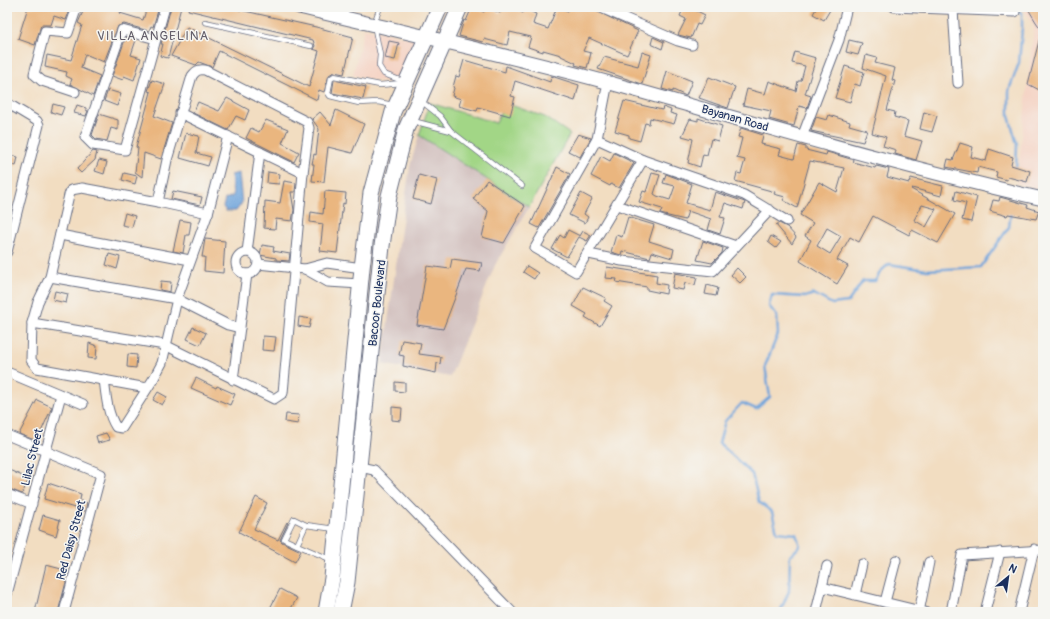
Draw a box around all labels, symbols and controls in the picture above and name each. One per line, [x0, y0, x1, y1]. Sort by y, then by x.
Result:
district label: VILLA ANGELINA [97, 28, 209, 44]
street label: Bayanan Road [700, 102, 770, 135]
street label: Bacoor Boulevard [365, 259, 390, 347]
street label: Lilac Street [18, 427, 47, 487]
street label: Red Daisy Street [54, 498, 89, 582]
north arrow [988, 557, 1028, 597]
text: N [1006, 561, 1020, 576]

